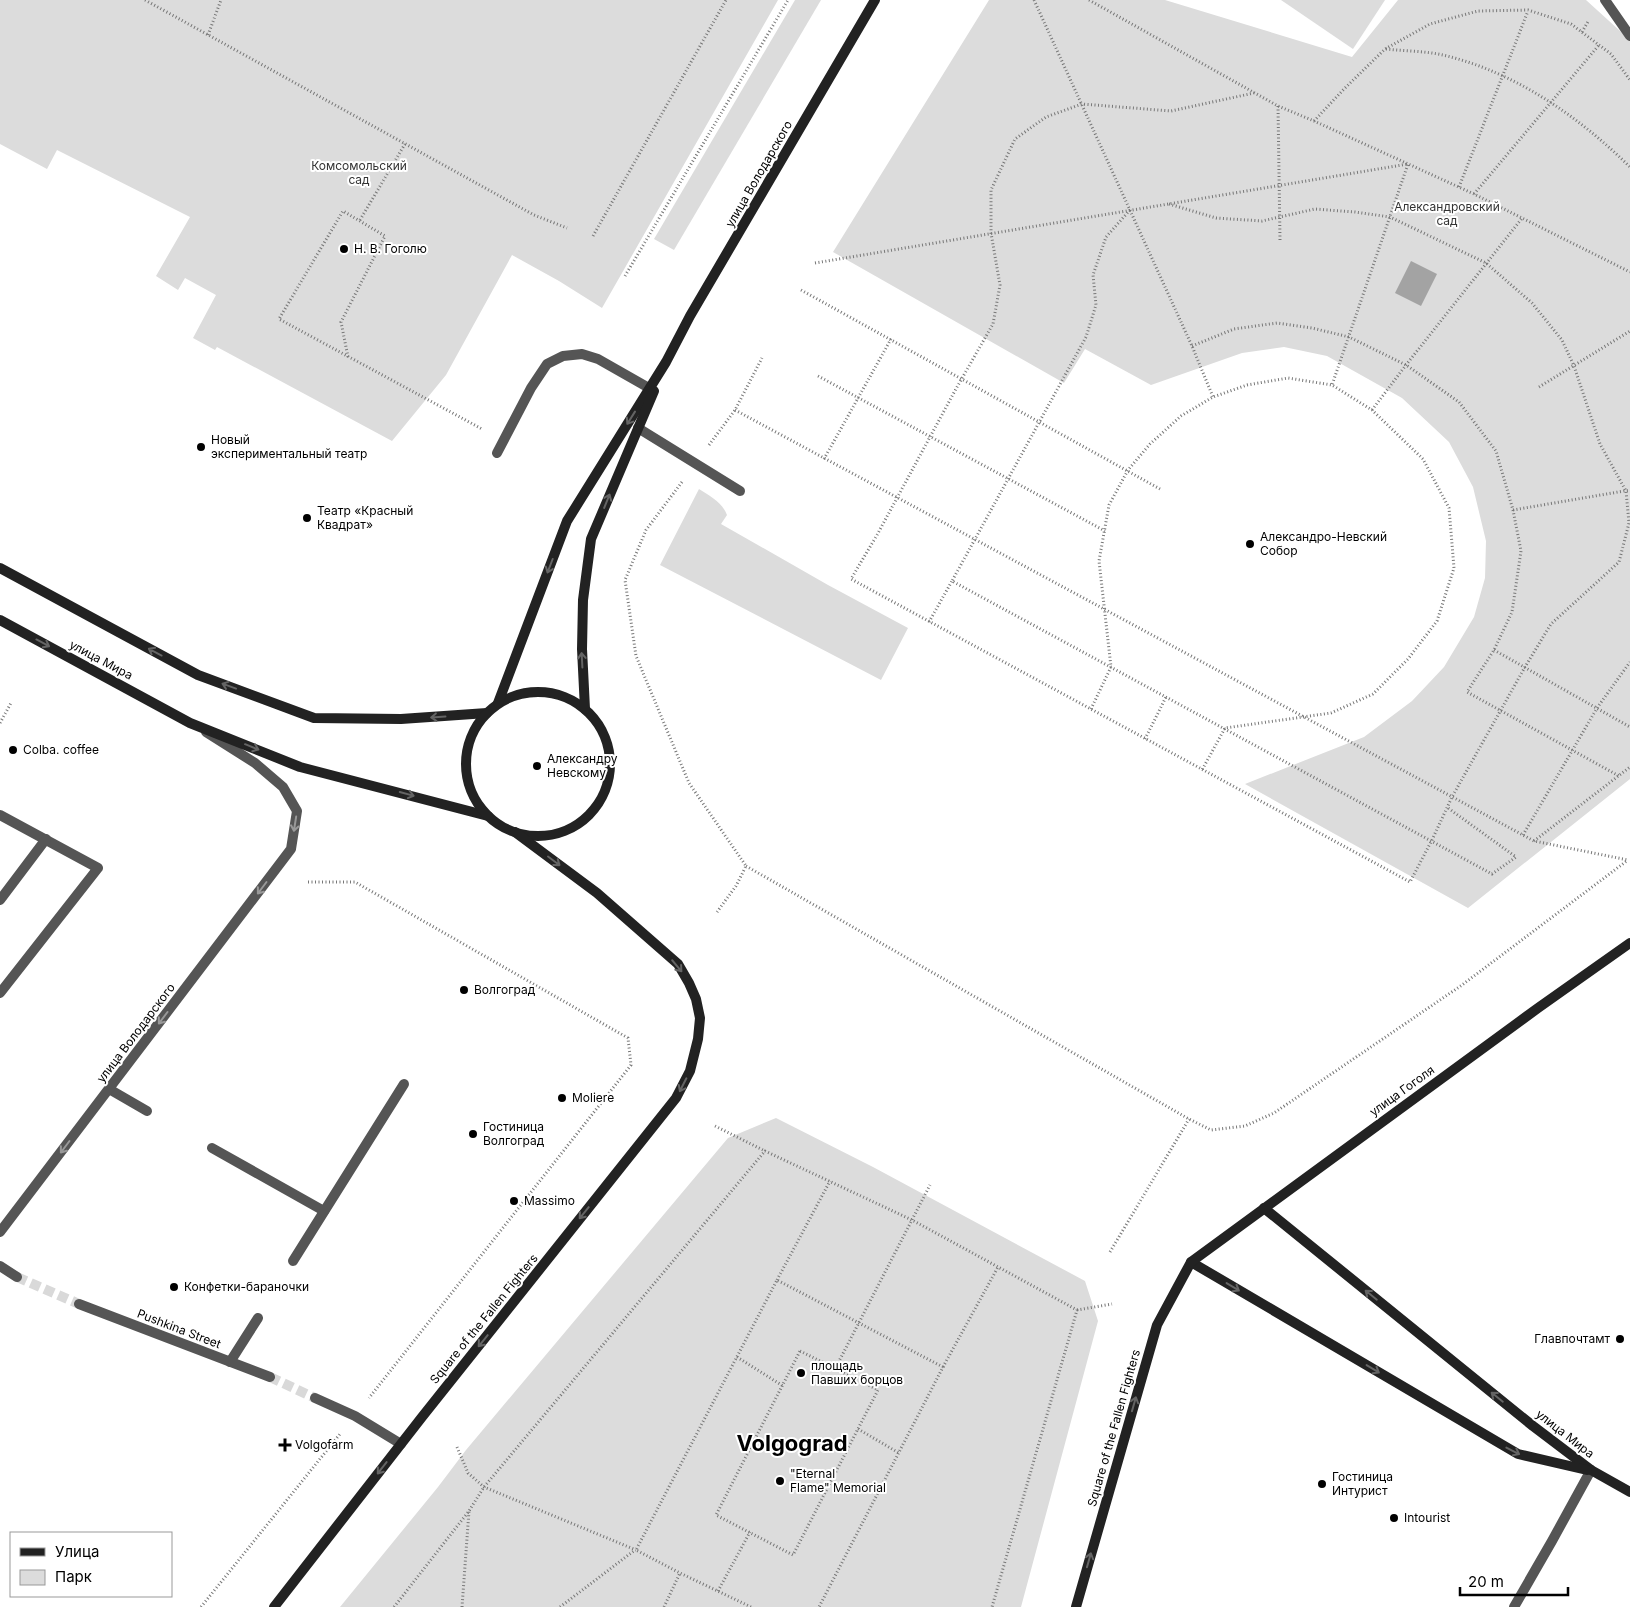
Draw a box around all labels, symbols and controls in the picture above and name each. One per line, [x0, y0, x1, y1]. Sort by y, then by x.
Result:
street label: улица Володарского [722, 118, 795, 230]
park label: Комсомольский сад [311, 158, 407, 187]
park label: Александровский сад [1394, 199, 1500, 228]
place label: Н. В. Гоголю [354, 241, 427, 256]
marker: Н. В. Гоголю [338, 243, 350, 255]
one-way arrow [625, 411, 635, 425]
place label: Новый экспериментальный театр [211, 432, 367, 461]
marker: Новый экспериментальный театр [195, 441, 207, 453]
one-way arrow [602, 494, 612, 509]
place label: Театр «Красный Квадрат» [317, 503, 413, 532]
marker: Театр «Красный Квадрат» [301, 512, 313, 524]
place label: Александро-Невский Собор [1260, 529, 1387, 558]
marker: Александро-Невский Собор [1244, 538, 1256, 550]
one-way arrow [545, 558, 554, 573]
street label: улица Мира [67, 637, 135, 683]
one-way arrow [35, 639, 50, 648]
one-way arrow [148, 646, 163, 656]
one-way arrow [578, 652, 587, 668]
one-way arrow [222, 681, 237, 690]
one-way arrow [430, 712, 446, 721]
place label: Colba. coffee [23, 742, 99, 757]
one-way arrow [244, 743, 259, 753]
marker: Colba. coffee [7, 744, 19, 756]
place label: Александру Невскому [547, 751, 618, 780]
marker: Александру Невскому [531, 760, 543, 772]
one-way arrow [399, 790, 415, 800]
one-way arrow [289, 815, 299, 831]
one-way arrow [547, 856, 561, 866]
one-way arrow [257, 881, 267, 895]
one-way arrow [672, 959, 683, 972]
street label: улица Володарского [93, 980, 178, 1085]
place label: Волгоград [474, 982, 536, 997]
marker: Волгоград [458, 984, 470, 996]
one-way arrow [158, 1011, 169, 1024]
street label: улица Гоголя [1366, 1062, 1437, 1119]
one-way arrow [678, 1077, 688, 1092]
place label: Moliere [572, 1090, 614, 1105]
marker: Moliere [556, 1092, 568, 1104]
place label: Гостиница Волгоград [483, 1119, 545, 1148]
marker: Гостиница Волгоград [467, 1128, 479, 1140]
one-way arrow [60, 1140, 70, 1154]
place label: Massimo [524, 1193, 575, 1208]
marker: Massimo [508, 1195, 520, 1207]
one-way arrow [579, 1207, 590, 1220]
street label: Square of the Fallen Fighters [427, 1251, 541, 1387]
place label: Конфетки-бараночки [184, 1279, 309, 1294]
marker: Конфетки-бараночки [168, 1281, 180, 1293]
one-way arrow [1226, 1282, 1240, 1292]
one-way arrow [1365, 1289, 1378, 1300]
street label: Pushkina Street [135, 1306, 223, 1351]
place label: Главпочтамт [1534, 1331, 1610, 1346]
marker: Главпочтамт [1614, 1333, 1626, 1345]
one-way arrow [478, 1334, 489, 1347]
street label: Square of the Fallen Fighters [1084, 1348, 1143, 1508]
place label: площадь Павших борцов [811, 1358, 903, 1387]
one-way arrow [1366, 1365, 1380, 1375]
marker: площадь Павших борцов [795, 1367, 807, 1379]
one-way arrow [1491, 1391, 1504, 1402]
one-way arrow [1129, 1396, 1139, 1412]
street label: улица Мира [1533, 1406, 1597, 1461]
district label: Volgograd [736, 1430, 848, 1456]
place label: Volgofarm [295, 1437, 354, 1452]
marker: Volgofarm [279, 1439, 291, 1451]
one-way arrow [1506, 1446, 1521, 1456]
one-way arrow [377, 1461, 388, 1474]
place label: "Eternal Flame" Memorial [790, 1466, 886, 1495]
place label: Гостиница Интурист [1332, 1469, 1393, 1498]
marker: "Eternal Flame" Memorial [774, 1475, 786, 1487]
marker: Гостиница Интурист [1316, 1478, 1328, 1490]
place label: Intourist [1404, 1510, 1450, 1525]
marker: Intourist [1388, 1512, 1400, 1524]
legend [10, 1532, 172, 1597]
text: Улица [55, 1542, 99, 1561]
one-way arrow [1085, 1553, 1094, 1569]
scale bar [1460, 1564, 1568, 1596]
text: Парк [55, 1567, 92, 1586]
text: 20 m [1468, 1572, 1504, 1591]

